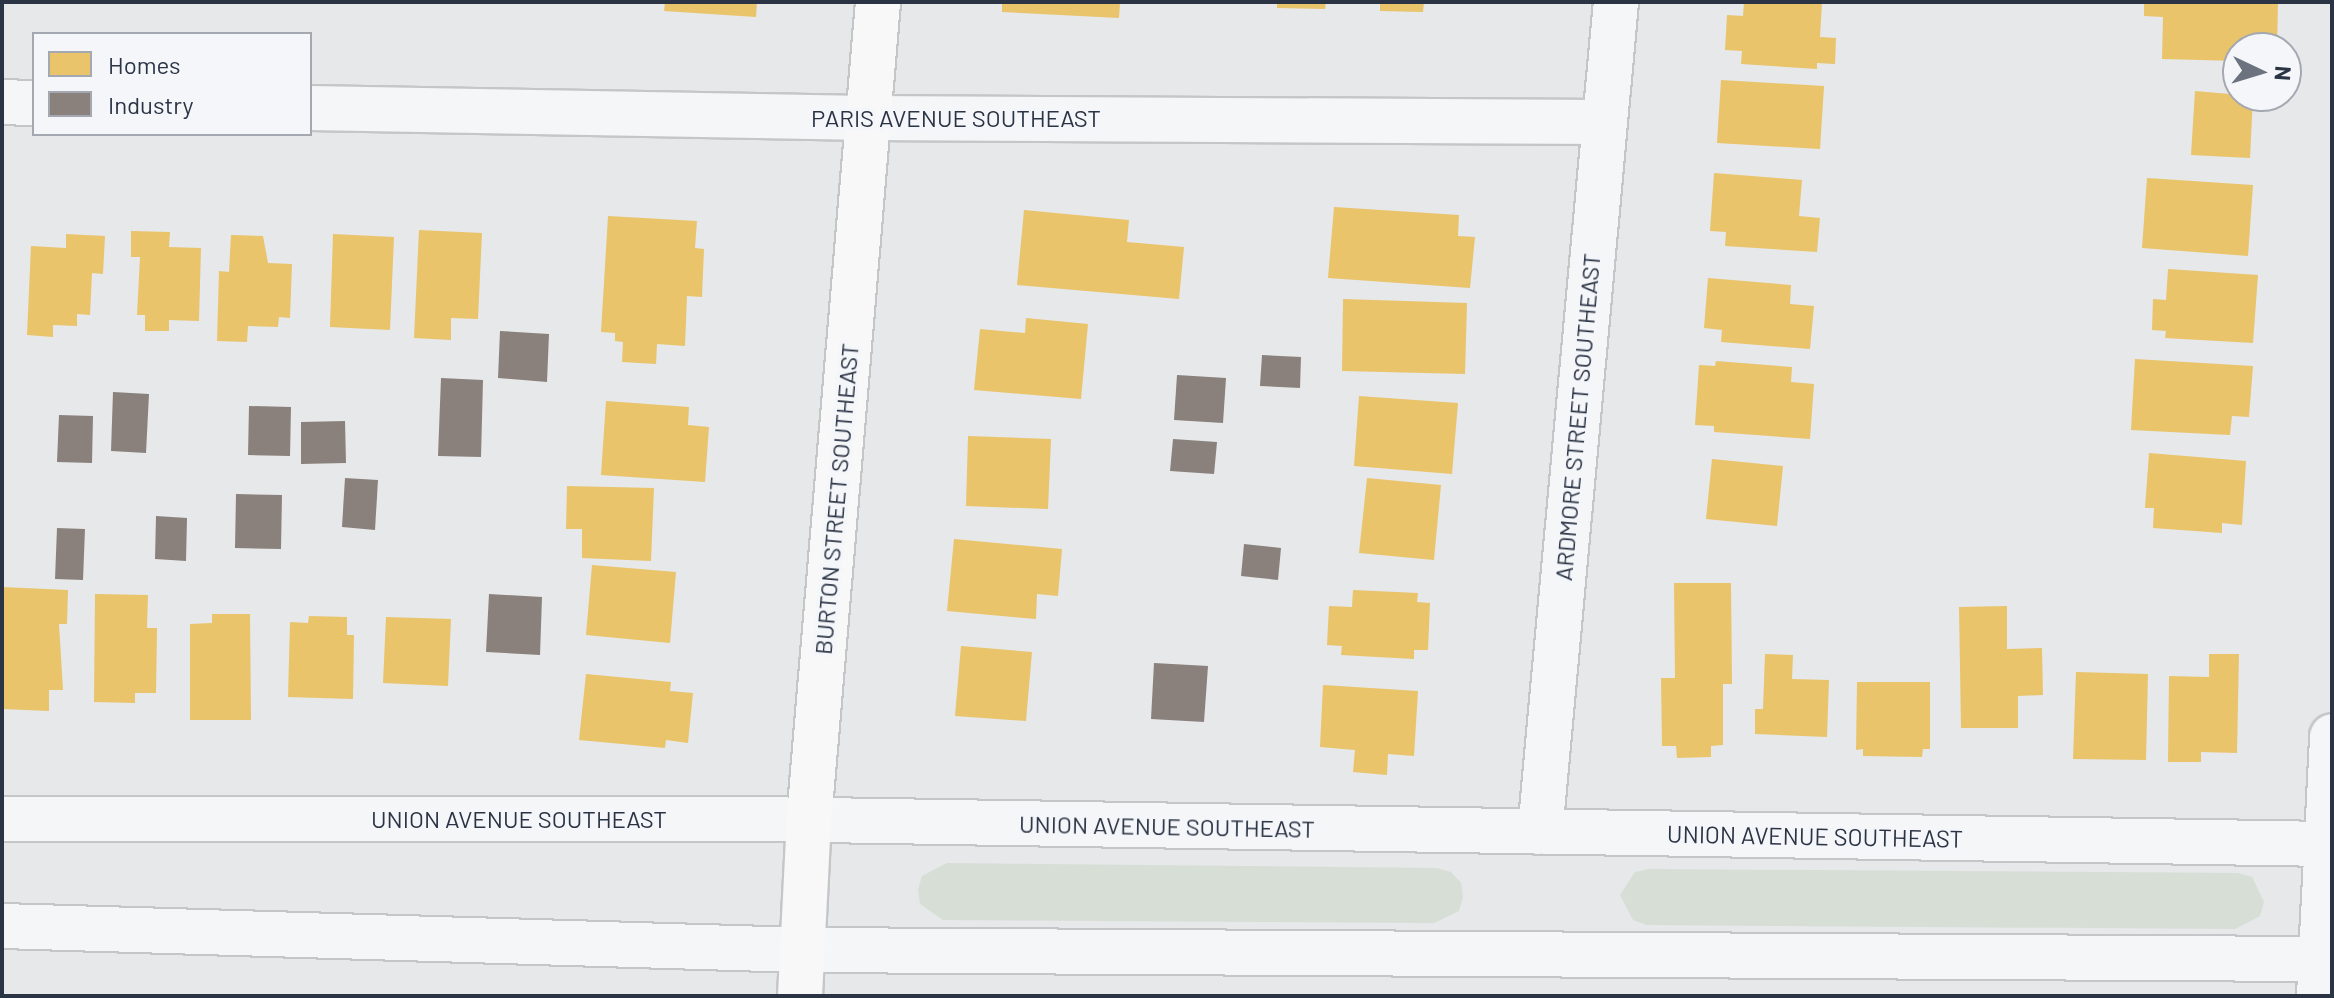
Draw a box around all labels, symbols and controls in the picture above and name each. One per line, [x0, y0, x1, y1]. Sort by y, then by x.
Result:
legend [32, 32, 312, 136]
north arrow [2222, 32, 2302, 112]
text: Homes [108, 50, 181, 79]
text: N [2270, 65, 2297, 82]
text: Industry [108, 90, 194, 119]
street label: PARIS AVENUE SOUTHEAST [811, 104, 1101, 132]
street label: ARDMORE STREET SOUTHEAST [1548, 252, 1606, 582]
street label: BURTON STREET SOUTHEAST [808, 342, 864, 656]
street label: UNION AVENUE SOUTHEAST [371, 805, 667, 833]
street label: UNION AVENUE SOUTHEAST [1019, 809, 1315, 843]
street label: UNION AVENUE SOUTHEAST [1667, 819, 1963, 853]

